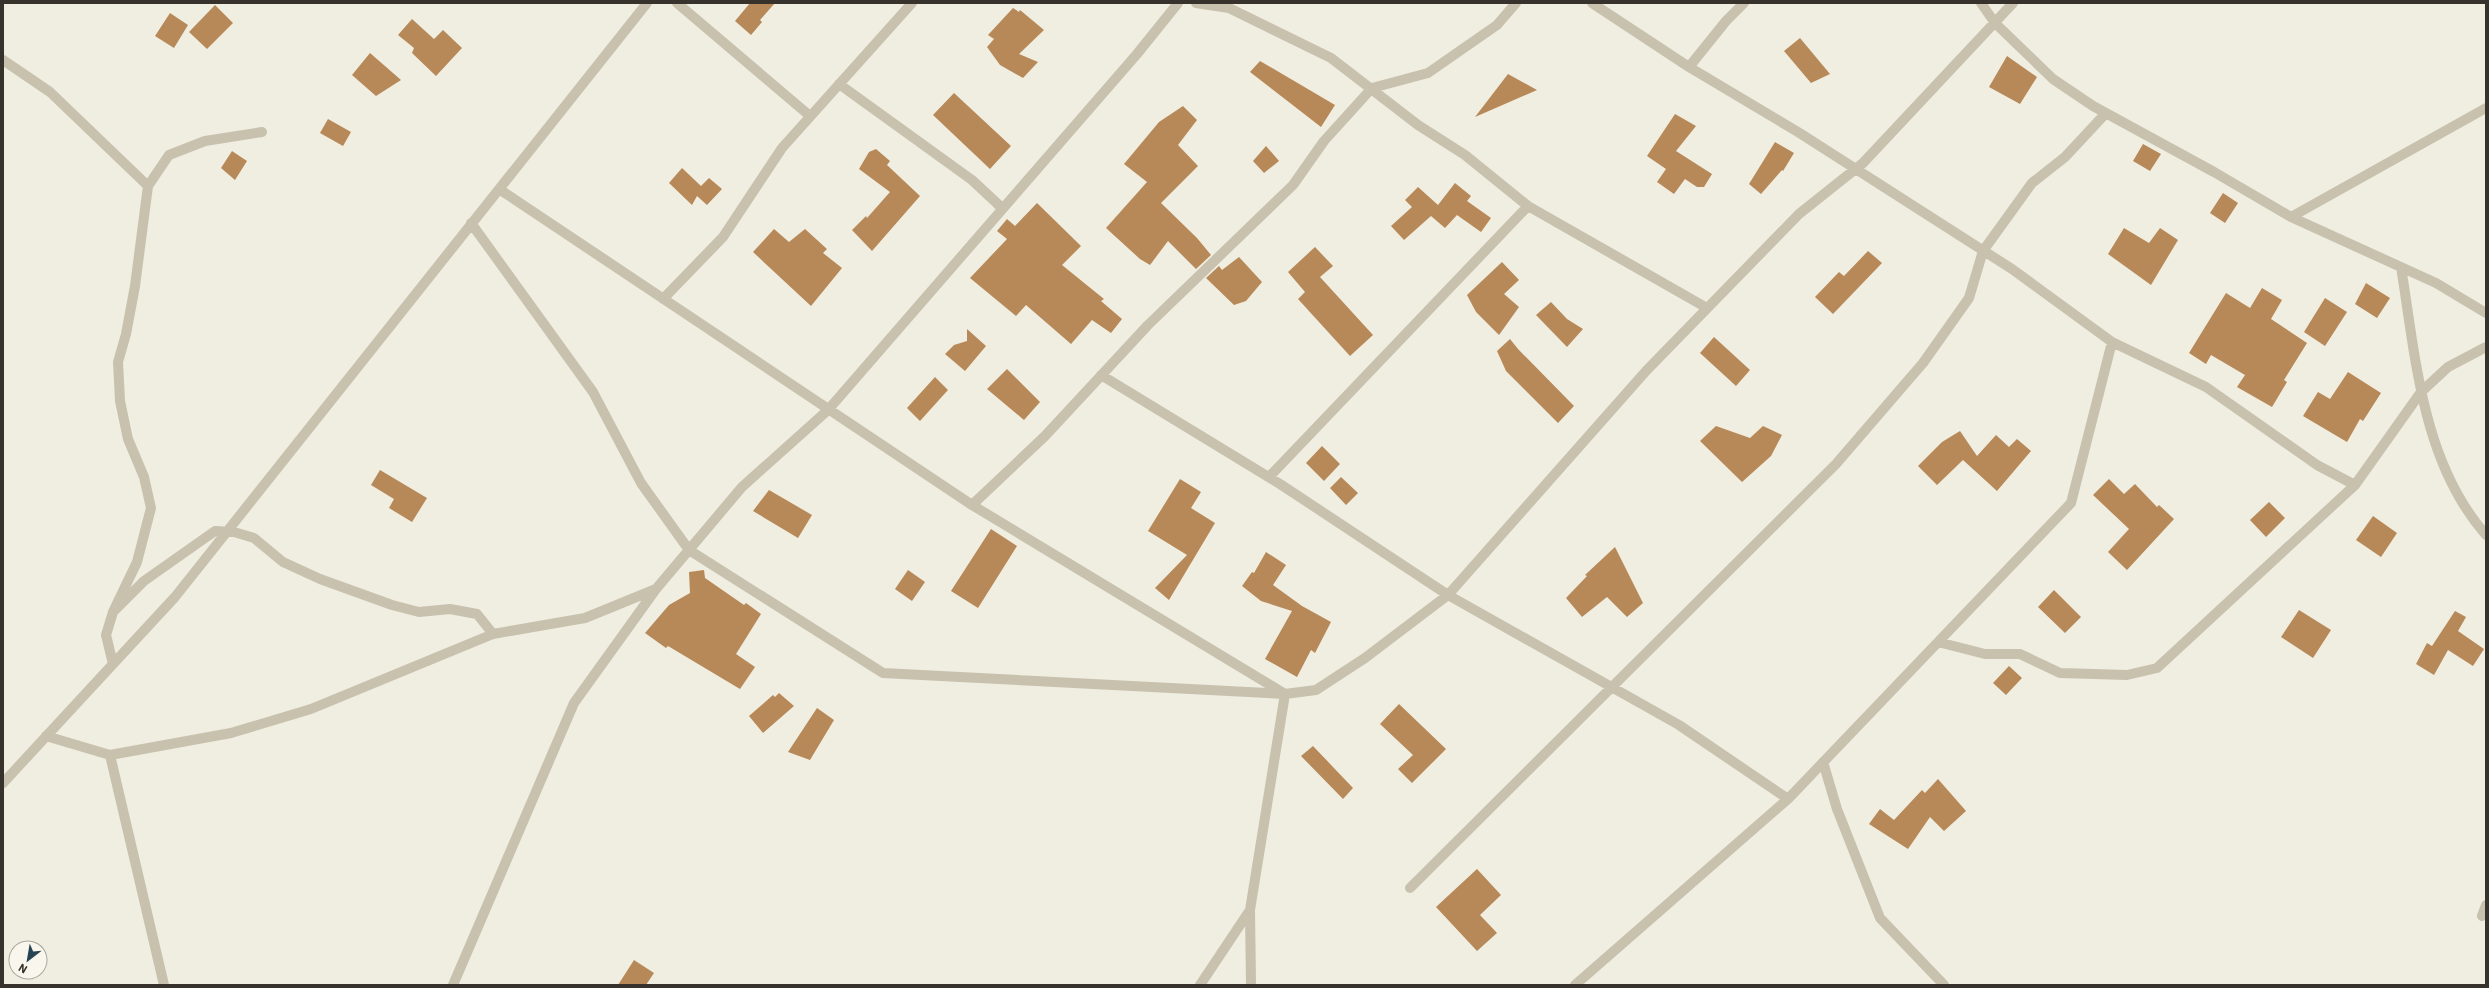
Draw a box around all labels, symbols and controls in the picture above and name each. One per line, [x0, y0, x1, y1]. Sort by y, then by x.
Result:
north arrow [8, 940, 48, 980]
text: N [16, 961, 30, 977]

